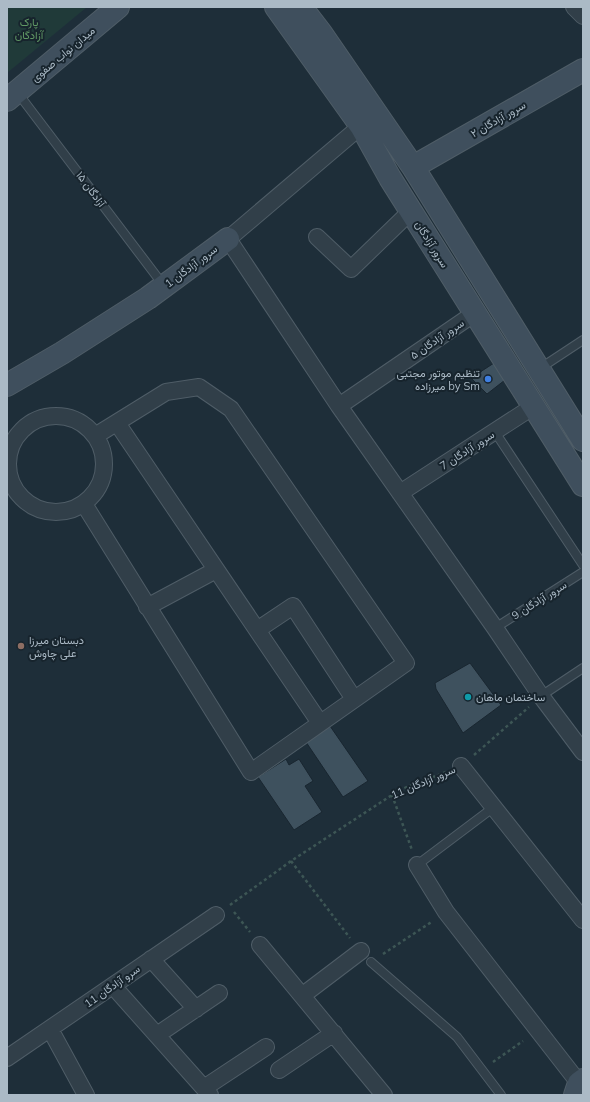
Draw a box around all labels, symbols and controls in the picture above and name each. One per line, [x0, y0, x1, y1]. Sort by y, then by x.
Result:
park label: پارک آزادگان [15, 15, 45, 42]
street label: میدان نواب صفوی [28, 23, 98, 85]
street label: سرور آزادگان ۲ [468, 97, 528, 140]
street label: آزادگان ۱۵ [73, 168, 110, 211]
street label: سرور آزادگان [412, 218, 452, 270]
street label: سرور آزادگان 1 [162, 241, 220, 290]
street label: سرور آزادگان ۵ [407, 316, 467, 362]
place label: تنظیم موتور مجتبی میرزاده by Sm [396, 366, 480, 393]
marker: تنظیم موتور مجتبی میرزاده by Sm [483, 374, 493, 384]
street label: سرور آزادگان 7 [437, 427, 497, 473]
street label: سرور آزادگان 9 [509, 577, 569, 622]
place label: دبستان میرزا علی چاوش [29, 633, 84, 661]
marker: دبستان میرزا علی چاوش [16, 641, 26, 651]
place label: ساختمان ماهان [476, 690, 545, 704]
marker: ساختمان ماهان [463, 692, 473, 702]
street label: سرور آزادگان 11 [389, 762, 458, 802]
street label: سرو آزادگان 11 [81, 961, 143, 1010]

